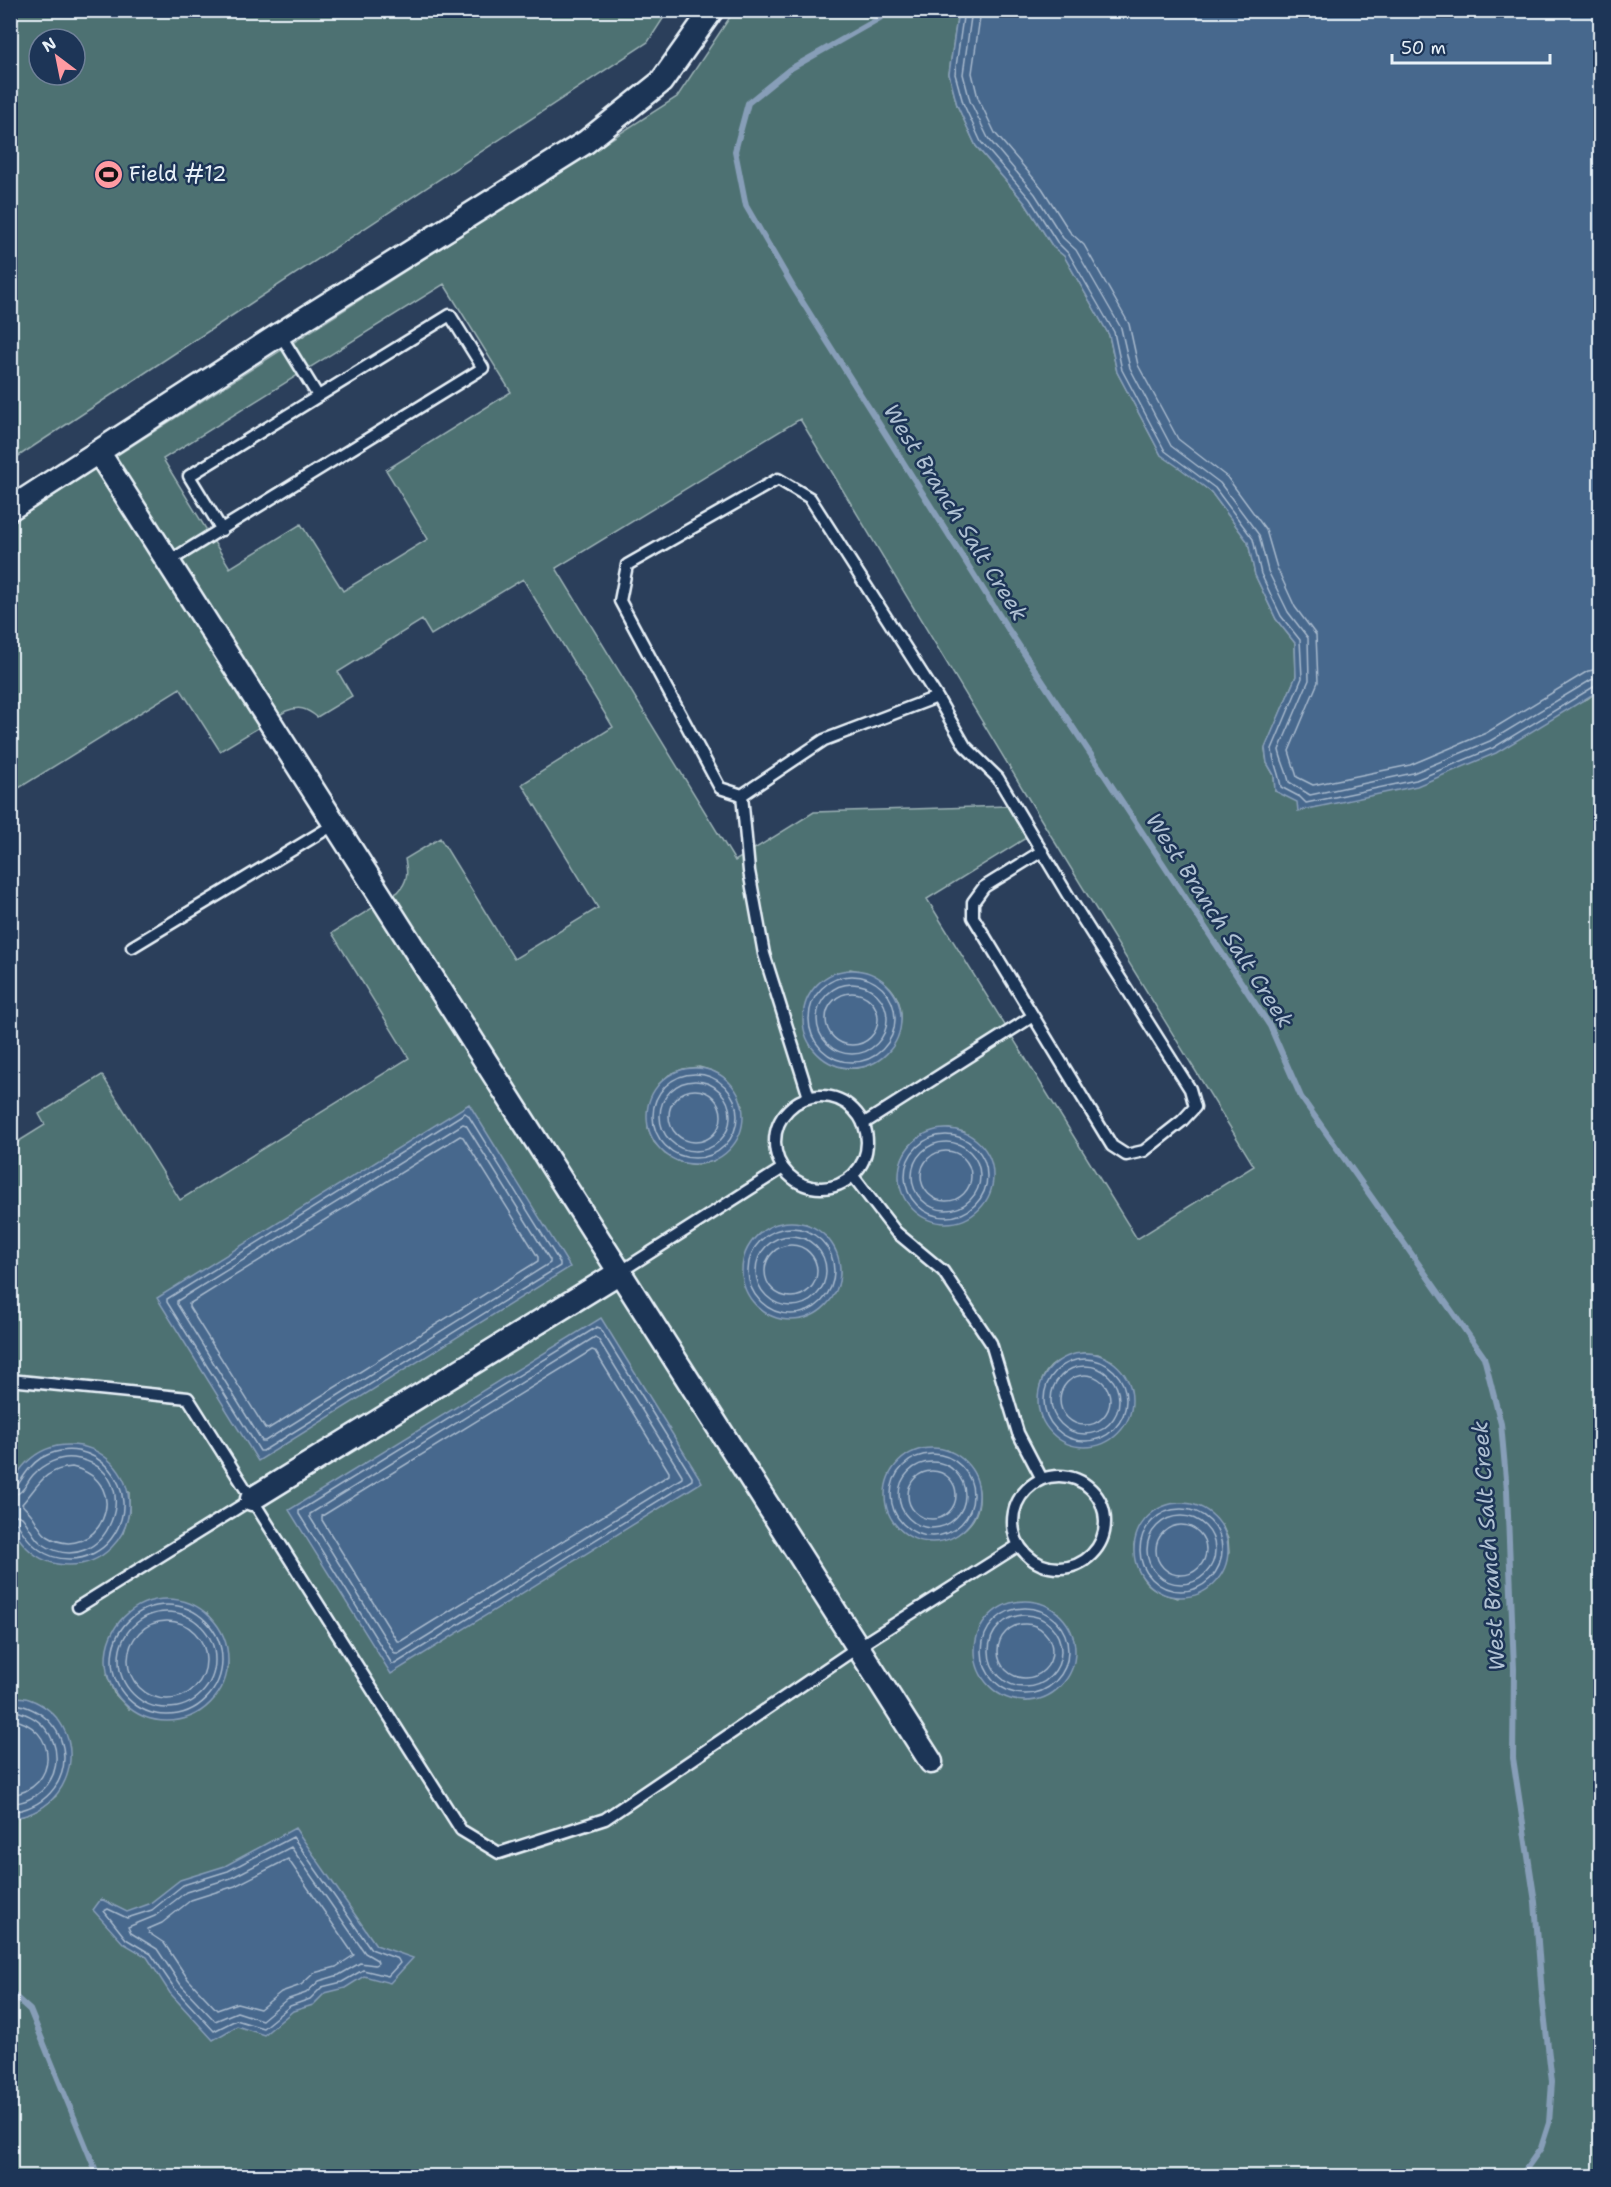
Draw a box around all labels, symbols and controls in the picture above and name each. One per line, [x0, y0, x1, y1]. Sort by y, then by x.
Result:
north arrow [27, 27, 87, 87]
scale bar [1392, 27, 1550, 65]
text: N [38, 32, 60, 57]
text: 50 m [1401, 36, 1446, 60]
sports icon: Field #12 [92, 158, 124, 190]
place label: Field #12 [129, 160, 227, 188]
water label: West Branch Salt Creek [877, 398, 1035, 627]
water label: West Branch Salt Creek [1139, 807, 1300, 1034]
water label: West Branch Salt Creek [1465, 1419, 1512, 1672]

